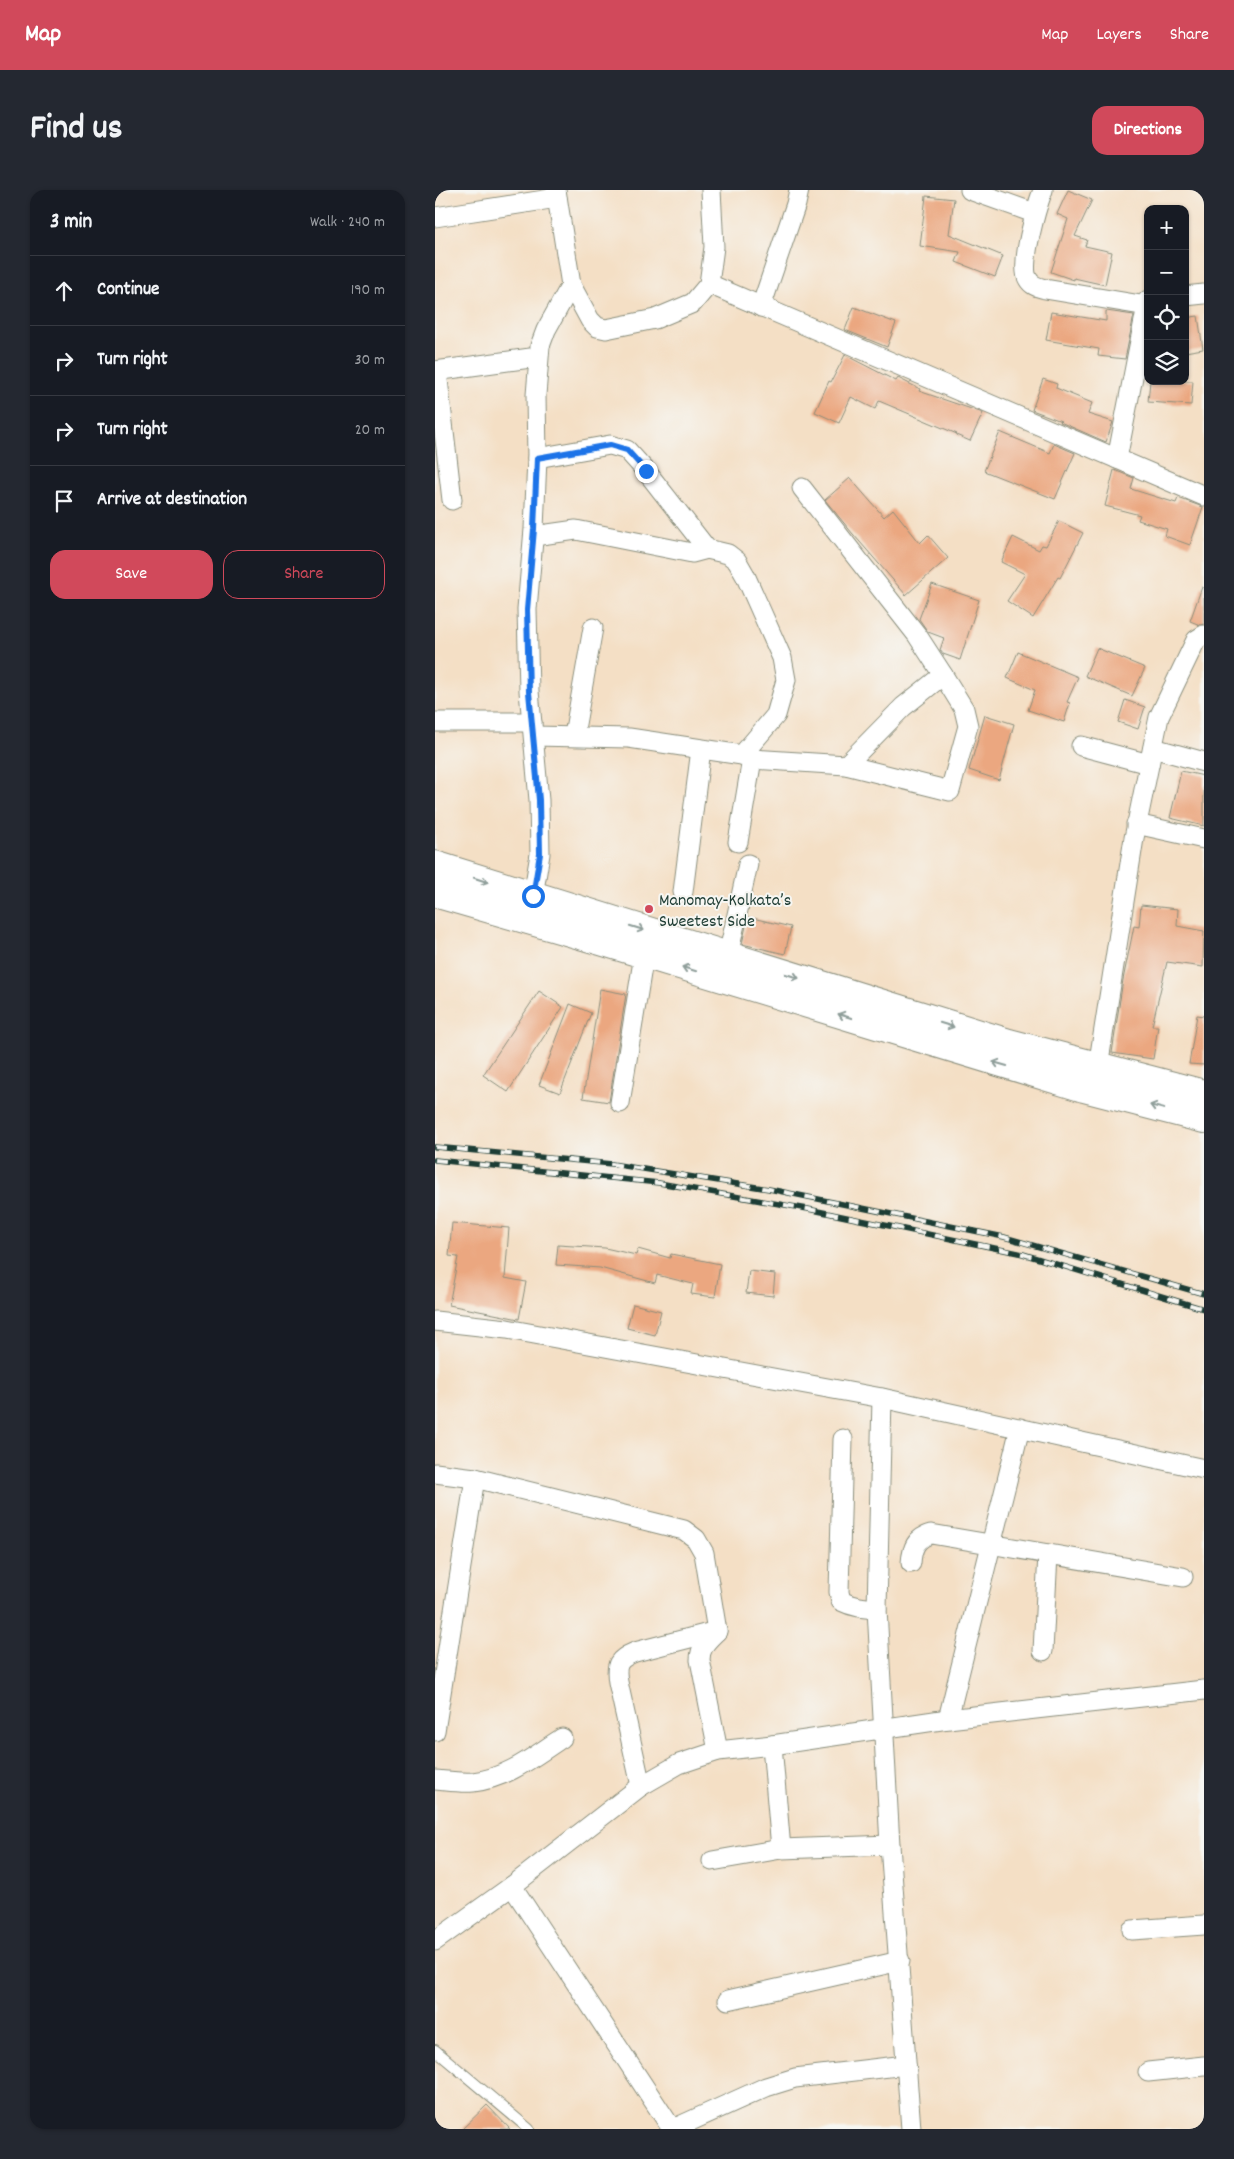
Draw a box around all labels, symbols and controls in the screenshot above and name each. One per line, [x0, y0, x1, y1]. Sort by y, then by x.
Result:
text: Map [25, 18, 61, 52]
text: Map [1041, 23, 1068, 48]
text: Layers [1096, 23, 1142, 48]
text: Share [1170, 23, 1209, 48]
text: Find us [30, 105, 122, 155]
button: Directions [1092, 106, 1204, 155]
map controls [1144, 205, 1189, 385]
button: + [1144, 205, 1189, 250]
text: 3 min [50, 208, 92, 238]
text: Walk · 240 m [310, 211, 385, 234]
button: − [1144, 250, 1189, 295]
icon: ahead [50, 277, 78, 305]
text: Continue [97, 277, 159, 304]
text: 190 m [351, 279, 385, 302]
button: locate [1144, 295, 1189, 340]
button: layers [1144, 340, 1189, 385]
icon: right [50, 347, 78, 375]
text: Turn right [97, 347, 168, 374]
text: 30 m [355, 349, 385, 372]
icon: right [50, 417, 78, 445]
text: Turn right [97, 417, 168, 444]
text: 20 m [355, 419, 385, 442]
route end [635, 460, 658, 483]
icon: arrive [50, 487, 78, 515]
text: Arrive at destination [97, 487, 247, 514]
button: Save [50, 550, 213, 599]
button: Share [223, 550, 385, 599]
one-way arrow [473, 876, 489, 885]
route start [522, 885, 545, 908]
place label: Manomay-Kolkata’s Sweetest Side [659, 889, 791, 935]
marker: Manomay-Kolkata’s Sweetest Side [643, 903, 655, 915]
one-way arrow [628, 924, 644, 934]
one-way arrow [682, 963, 698, 973]
one-way arrow [783, 972, 799, 982]
one-way arrow [837, 1011, 853, 1021]
one-way arrow [939, 1020, 955, 1030]
one-way arrow [993, 1058, 1009, 1068]
one-way arrow [1149, 1102, 1165, 1111]

